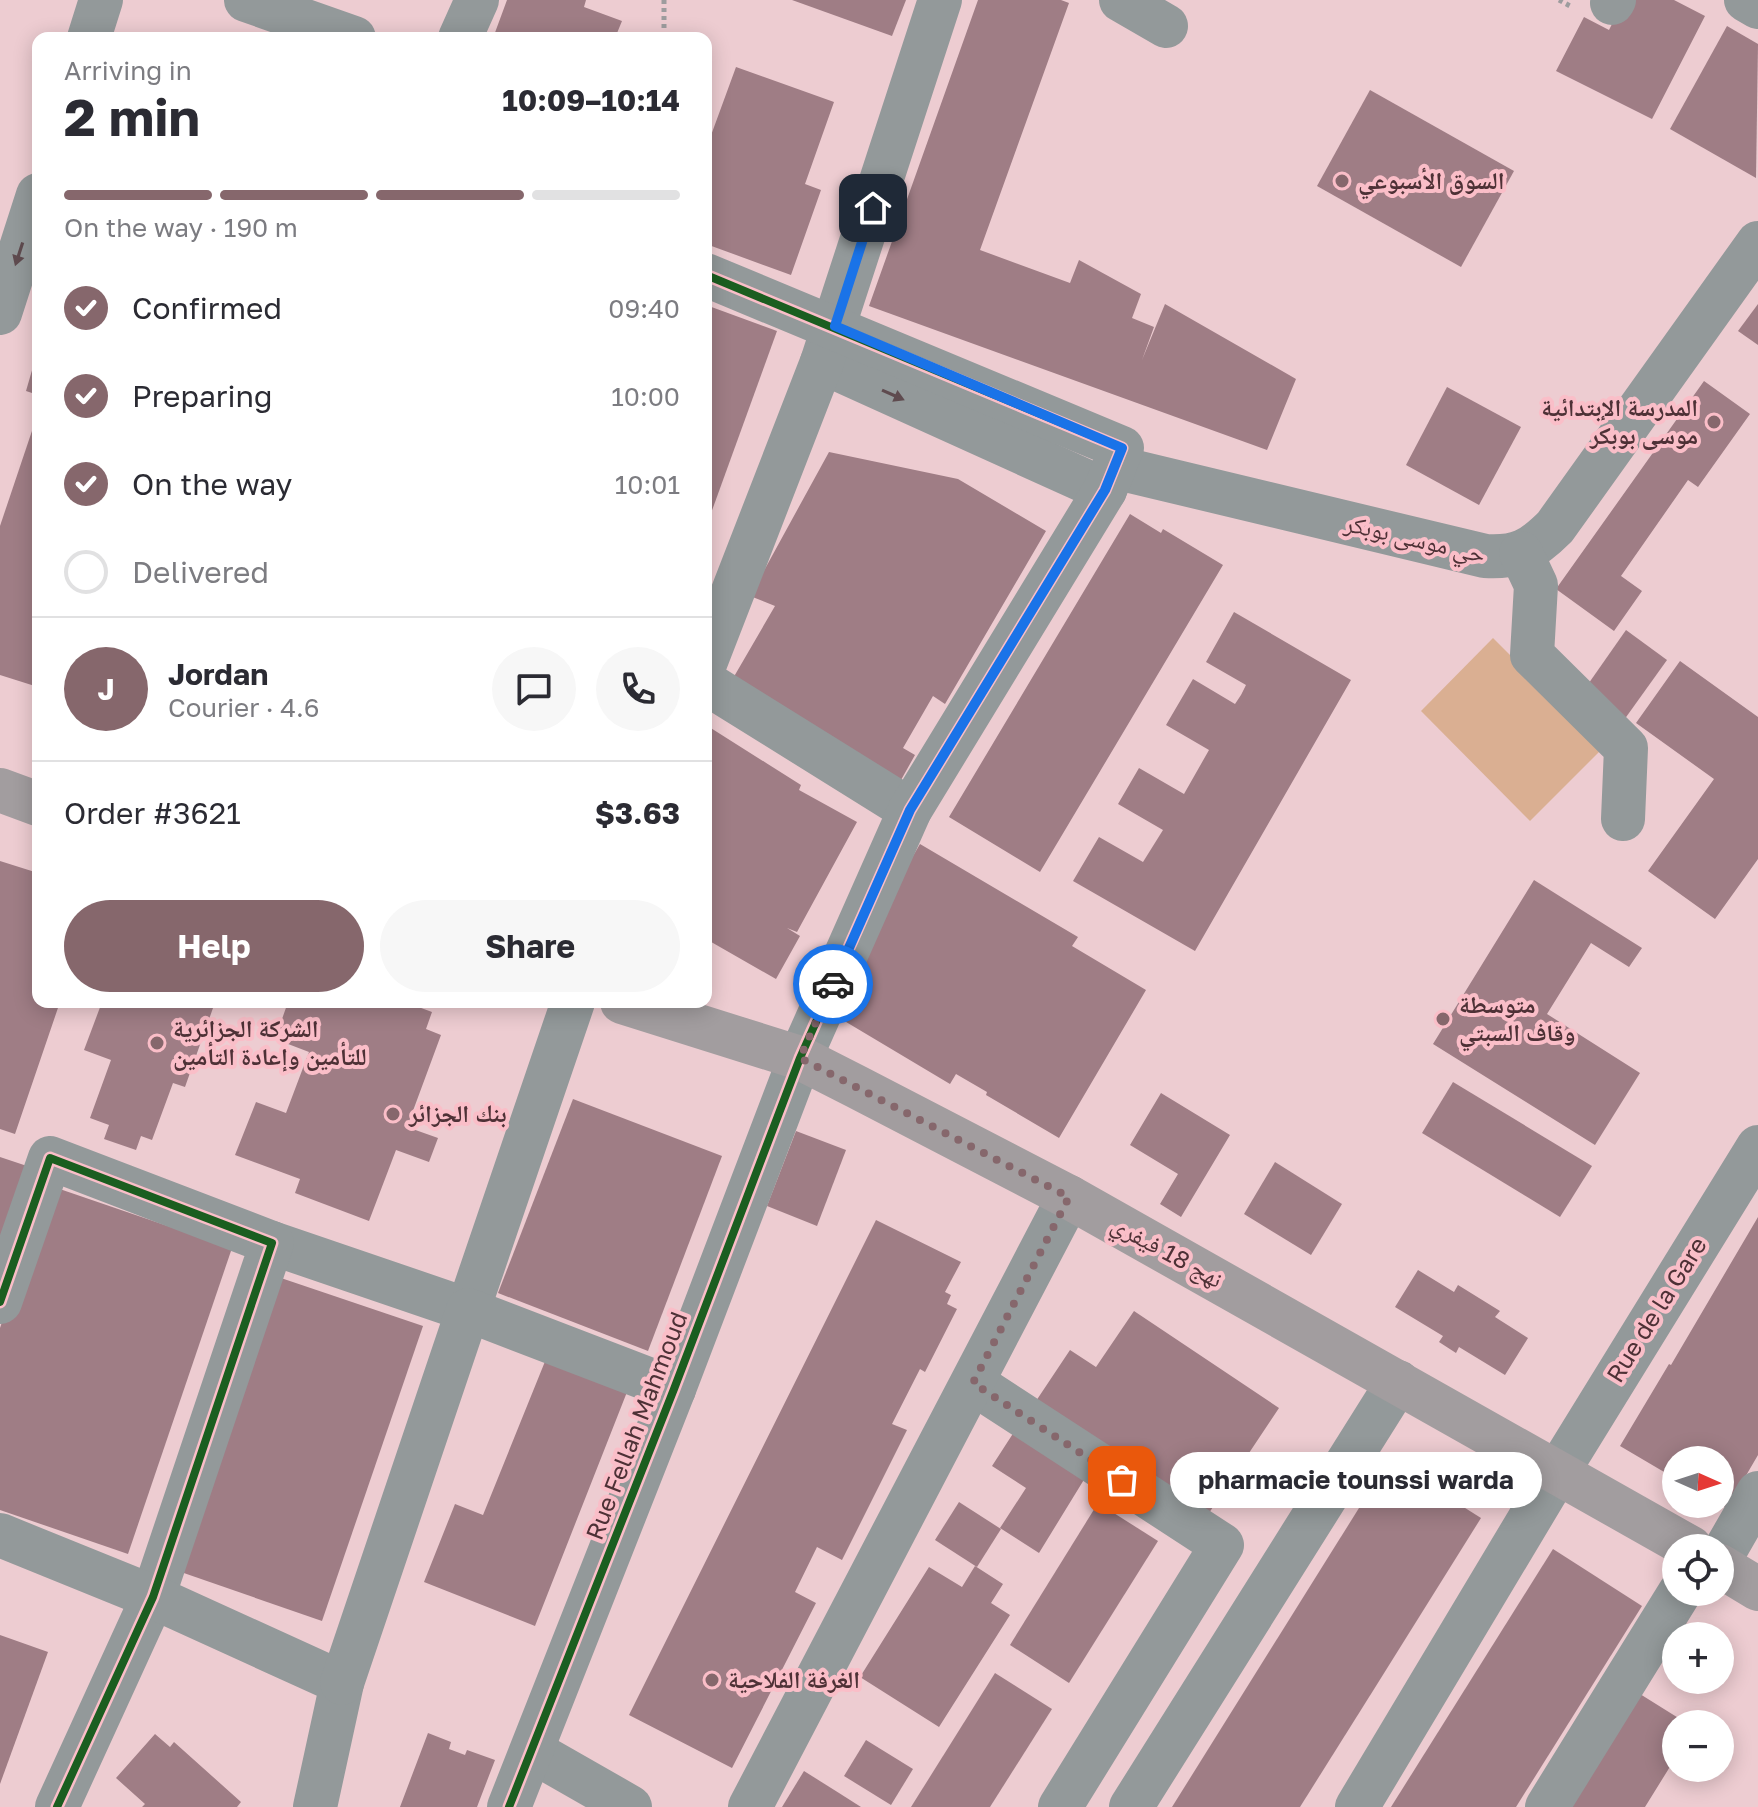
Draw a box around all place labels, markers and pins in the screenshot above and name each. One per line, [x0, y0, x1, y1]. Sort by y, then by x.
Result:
place label: السوق الأسبوعي [1358, 165, 1505, 200]
marker: السوق الأسبوعي [1333, 172, 1351, 190]
pin [839, 174, 907, 242]
place label: المدرسة الإبتدائية موسى بوبكر [1541, 392, 1698, 450]
marker: المدرسة الإبتدائية موسى بوبكر [1705, 413, 1723, 431]
place label: متوسطة وقاف السبتي [1459, 989, 1575, 1052]
marker: متوسطة وقاف السبتي [1434, 1010, 1452, 1028]
place label: الشركة الجزائرية للتأمين وإعادة التأمين [173, 1013, 367, 1072]
marker: الشركة الجزائرية للتأمين وإعادة التأمين [148, 1034, 166, 1052]
place label: بنك الجزائر [408, 1098, 507, 1128]
marker: بنك الجزائر [384, 1105, 402, 1123]
pin [1088, 1446, 1156, 1514]
callout: pharmacie tounssi warda [1170, 1452, 1542, 1508]
place label: الغرفة الفلاحية [728, 1664, 860, 1694]
marker: الغرفة الفلاحية [703, 1671, 721, 1689]

